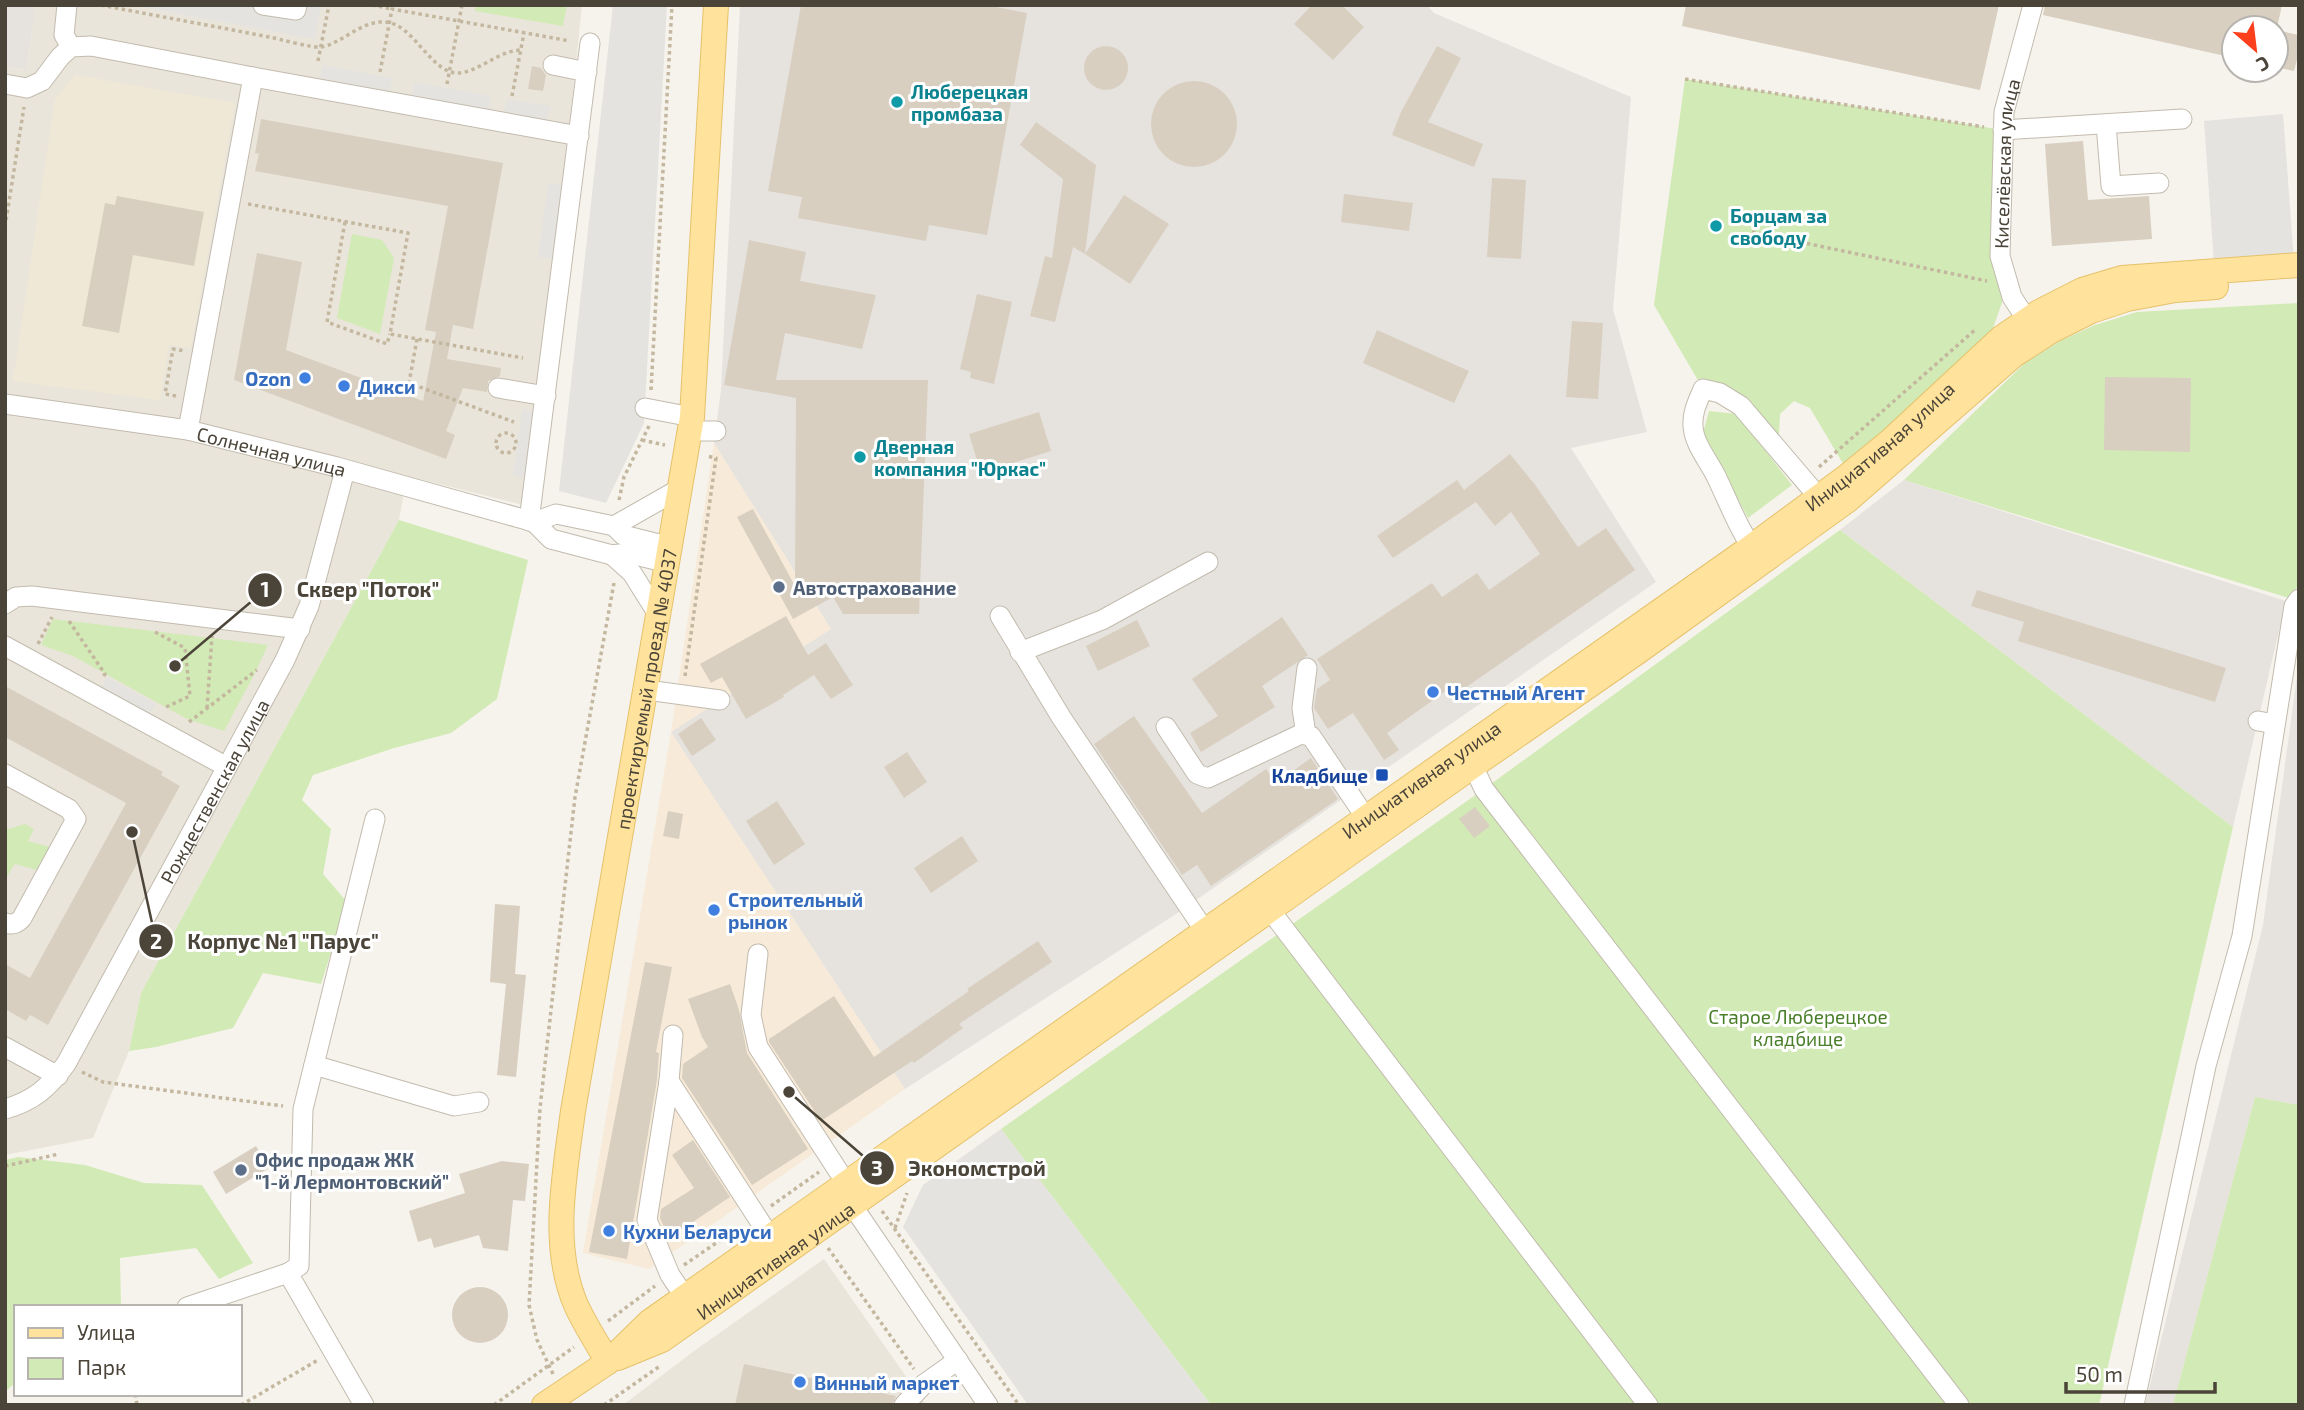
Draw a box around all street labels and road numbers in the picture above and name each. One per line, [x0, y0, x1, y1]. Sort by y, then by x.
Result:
street label: Киселёвская улица [1989, 76, 2024, 249]
street label: Инициативная улица [1800, 376, 1959, 515]
street label: Солнечная улица [195, 421, 349, 481]
street label: проектируемый проезд № 4037 [610, 547, 681, 831]
street label: Рождественская улица [155, 695, 273, 887]
street label: Инициативная улица [1337, 716, 1505, 843]
street label: Инициативная улица [691, 1196, 859, 1324]

